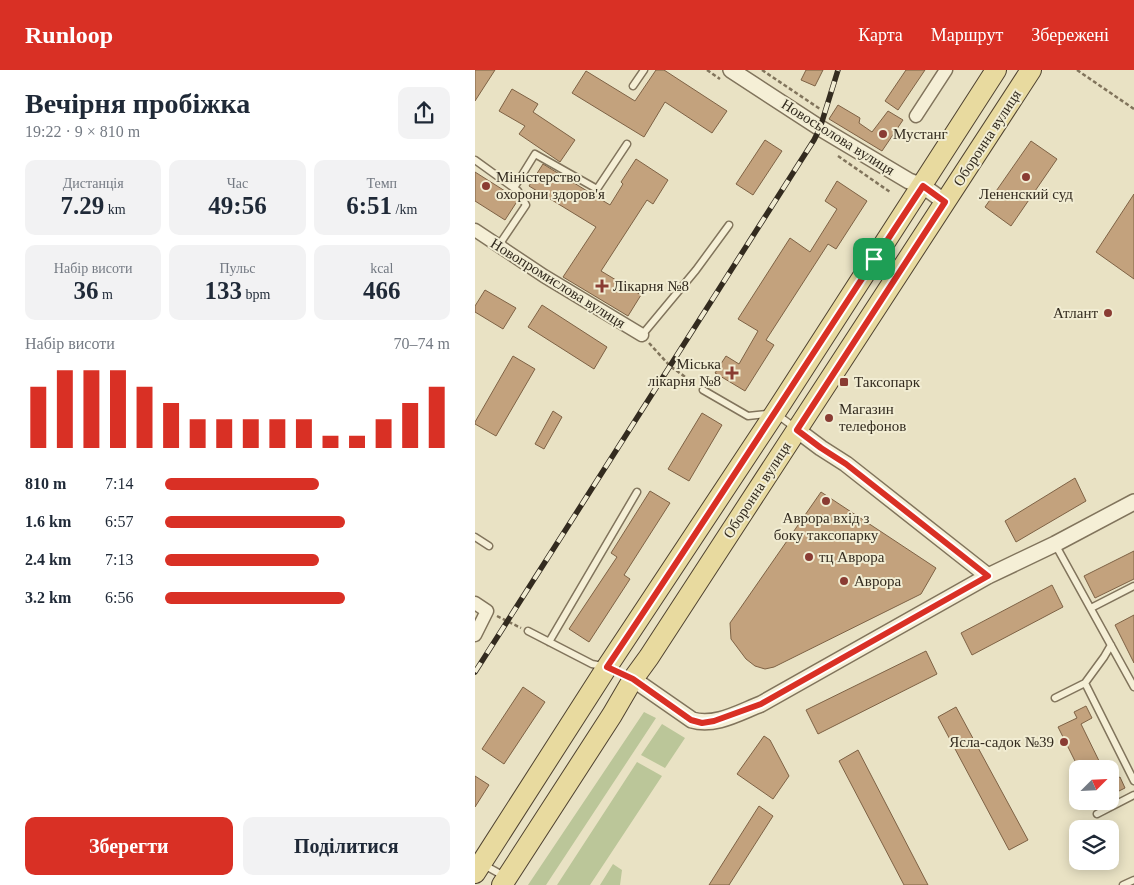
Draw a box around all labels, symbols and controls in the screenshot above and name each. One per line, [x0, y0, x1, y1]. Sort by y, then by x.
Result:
text: Runloop [25, 22, 113, 48]
text: Карта [858, 25, 903, 45]
text: Маршрут [931, 25, 1003, 45]
text: Збережені [1031, 25, 1109, 45]
button: share [398, 87, 450, 139]
street label: Оборонна вулиця [950, 87, 1024, 189]
text: Вечірня пробіжка [25, 88, 250, 119]
street label: Новосьолова вулиця [779, 96, 897, 178]
text: 19:22 · 9 × 810 m [25, 123, 140, 140]
place label: Мустанг [893, 126, 948, 142]
marker: Мустанг [877, 128, 889, 140]
place label: Міністерство охорони здоров'я [496, 169, 605, 202]
marker: Лененский суд [1020, 171, 1032, 183]
text: Дистанція [63, 176, 124, 191]
text: Час [227, 176, 248, 191]
text: Темп [367, 176, 397, 191]
marker: Міністерство охорони здоров'я [480, 180, 492, 192]
place label: Лененский суд [979, 186, 1073, 202]
text: 7.29 [61, 192, 104, 219]
text: 49:56 [208, 192, 267, 219]
text: 6:51 [346, 192, 392, 219]
text: km [104, 202, 126, 217]
text: /km [392, 202, 417, 217]
street label: Новопромислова вулиця [488, 235, 628, 331]
pin [853, 238, 895, 280]
icon: arrive [860, 245, 888, 273]
text: Набір висоти [54, 261, 132, 276]
text: Пульс [219, 261, 256, 276]
text: kcal [370, 261, 393, 276]
text: 36 [73, 277, 98, 304]
text: 133 [205, 277, 242, 304]
text: 466 [363, 277, 401, 304]
place label: Лікарня №8 [613, 278, 689, 294]
marker: Лікарня №8 [595, 279, 609, 293]
text: m [98, 287, 113, 302]
text: bpm [242, 287, 270, 302]
place label: Атлант [1053, 305, 1098, 321]
marker: Атлант [1102, 307, 1114, 319]
text: Набір висоти [25, 335, 115, 352]
text: 70–74 m [394, 335, 450, 352]
place label: Міська лікарня №8 [648, 356, 721, 389]
marker: Міська лікарня №8 [725, 366, 739, 380]
place label: Таксопарк [854, 374, 921, 390]
marker: Таксопарк [838, 376, 850, 388]
place label: Магазин телефонов [839, 401, 906, 434]
marker: Магазин телефонов [823, 412, 835, 424]
street label: Оборонна вулиця [720, 439, 794, 541]
text: 810 m [25, 475, 66, 492]
text: 7:14 [105, 475, 133, 492]
marker: Аврора вхід з боку таксопарку [820, 495, 832, 507]
place label: Аврора вхід з боку таксопарку [774, 510, 879, 543]
text: 1.6 km [25, 513, 71, 530]
text: 6:57 [105, 513, 133, 530]
place label: тц Аврора [819, 549, 885, 565]
text: 2.4 km [25, 551, 71, 568]
text: 7:13 [105, 551, 133, 568]
marker: тц Аврора [803, 551, 815, 563]
place label: Аврора [854, 573, 901, 589]
marker: Аврора [838, 575, 850, 587]
text: 3.2 km [25, 589, 71, 606]
text: 6:56 [105, 589, 133, 606]
place label: Ясла-садок №39 [949, 734, 1054, 750]
marker: Ясла-садок №39 [1058, 736, 1070, 748]
north arrow [1069, 760, 1119, 810]
map controls [1069, 760, 1119, 870]
button: Зберегти [25, 817, 233, 875]
button: Поділитися [243, 817, 450, 875]
button: layers [1069, 820, 1119, 870]

